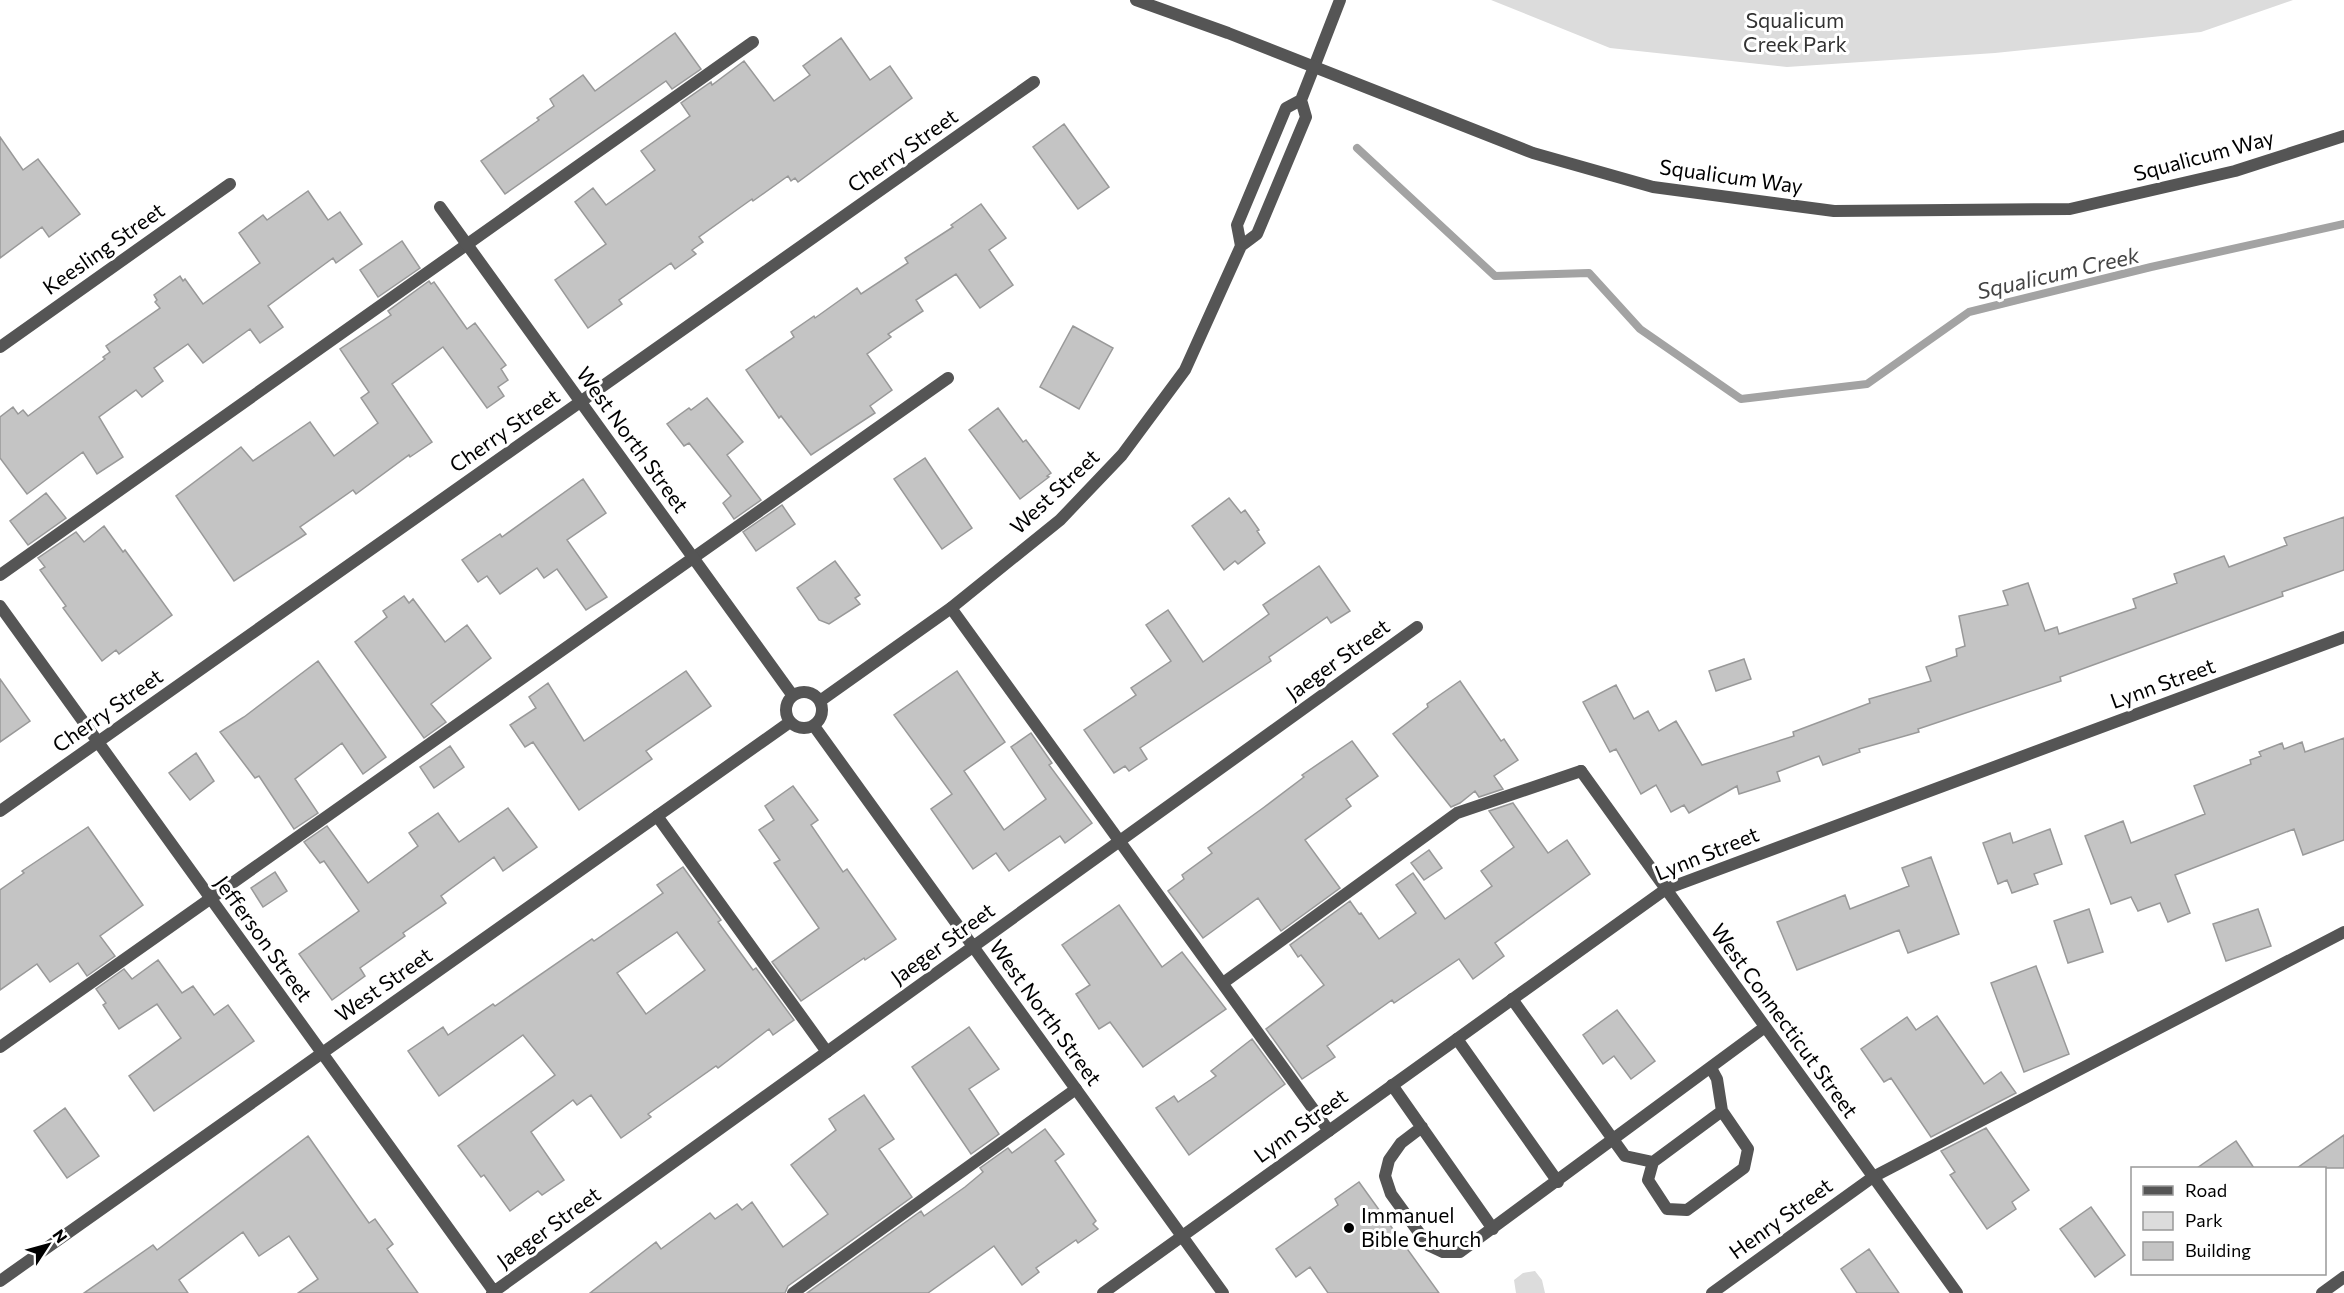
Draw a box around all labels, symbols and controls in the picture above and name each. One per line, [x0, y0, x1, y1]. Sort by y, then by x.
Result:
park label: Squalicum Creek Park [1743, 7, 1847, 56]
street label: Cherry Street [842, 103, 962, 197]
street label: Squalicum Way [2131, 124, 2277, 185]
street label: Squalicum Way [1658, 153, 1805, 198]
street label: Keesling Street [38, 197, 169, 299]
water label: Squalicum Creek [1974, 240, 2143, 304]
street label: West North Street [572, 361, 694, 517]
street label: Cherry Street [444, 383, 564, 477]
street label: West Street [1004, 443, 1104, 538]
street label: Jaeger Street [1280, 613, 1394, 705]
street label: Lynn Street [2107, 652, 2218, 713]
street label: Cherry Street [47, 663, 167, 757]
street label: Lynn Street [1651, 820, 1762, 885]
street label: Jefferson Street [210, 870, 318, 1006]
street label: Jaeger Street [885, 897, 999, 989]
street label: West Connecticut Street [1706, 918, 1864, 1122]
street label: West North Street [985, 934, 1107, 1090]
street label: West Street [330, 941, 436, 1026]
street label: Lynn Street [1248, 1082, 1352, 1167]
legend [2131, 1167, 2326, 1275]
street label: Henry Street [1724, 1172, 1837, 1264]
text: Road [2185, 1179, 2227, 1201]
street label: Jaeger Street [491, 1181, 605, 1273]
place label: Immanuel Bible Church [1361, 1202, 1481, 1251]
text: Park [2185, 1209, 2223, 1231]
north arrow [18, 1215, 78, 1275]
marker: Immanuel Bible Church [1342, 1221, 1356, 1235]
text: N [49, 1225, 72, 1246]
text: Building [2185, 1239, 2251, 1261]

